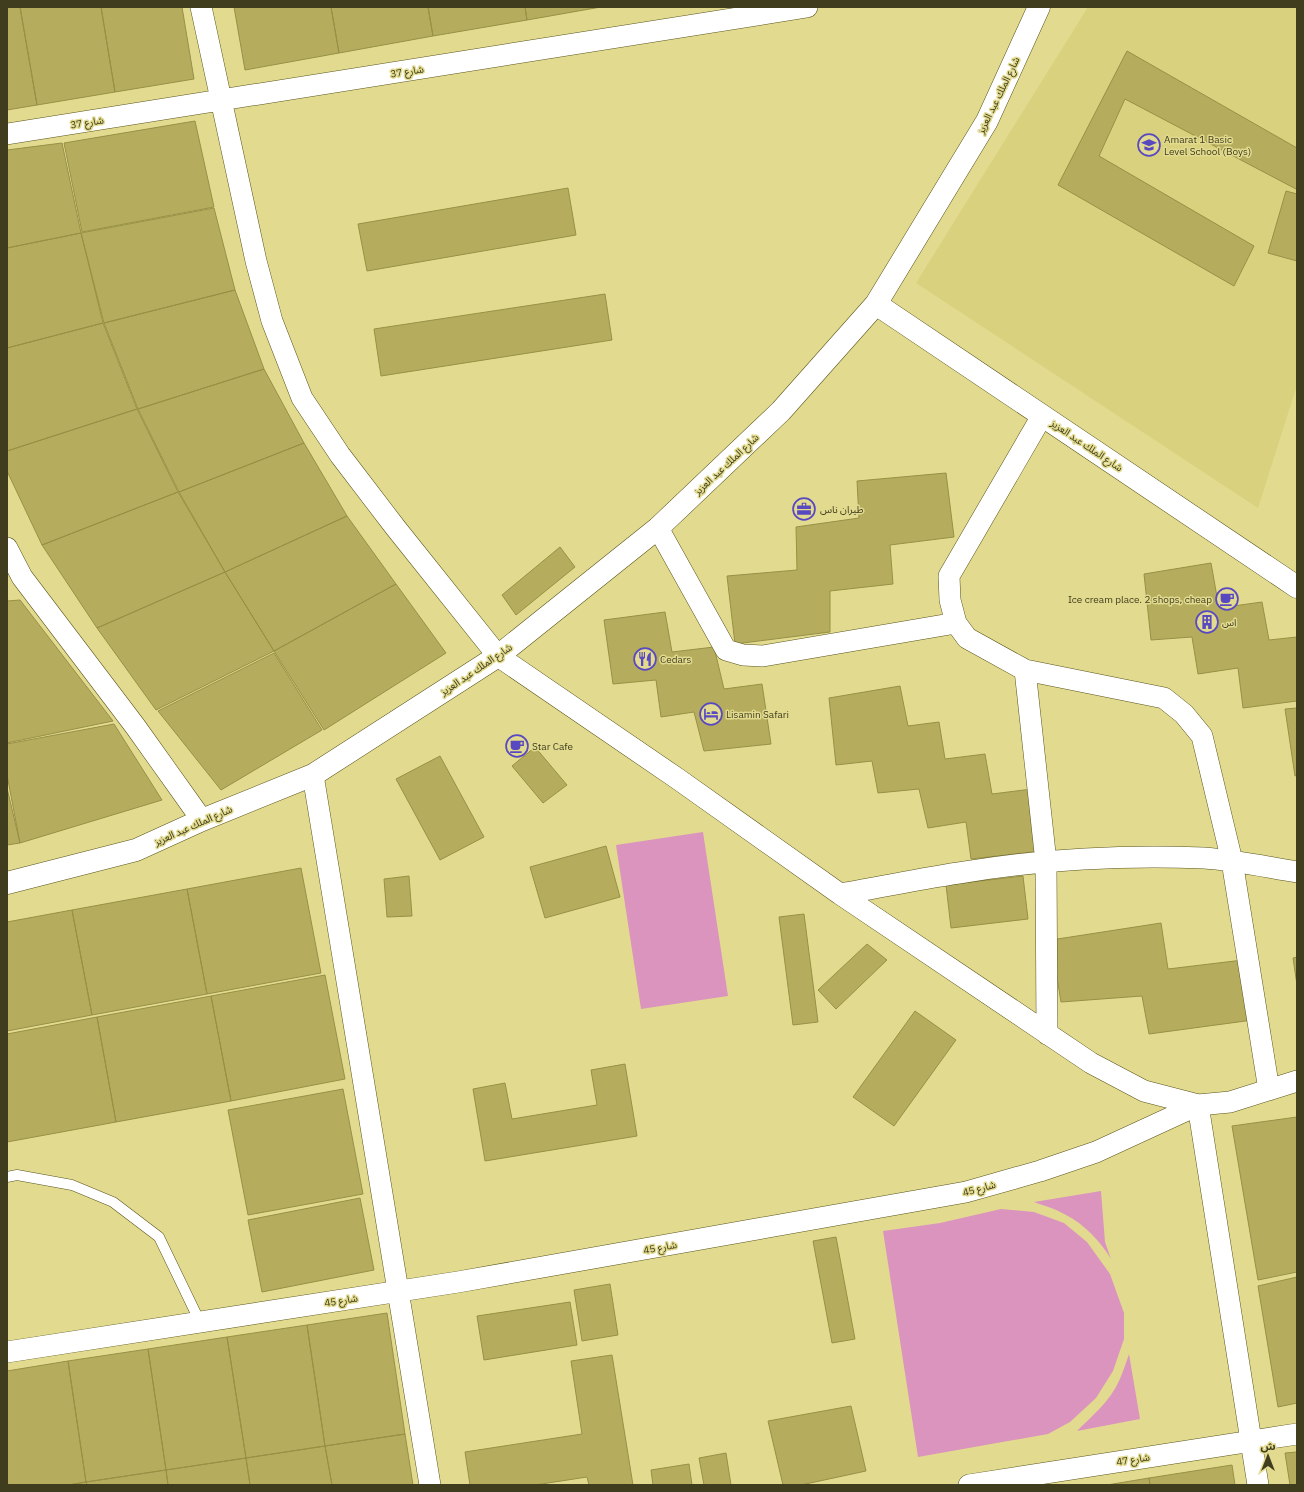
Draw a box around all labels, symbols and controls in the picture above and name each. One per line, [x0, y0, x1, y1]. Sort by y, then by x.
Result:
street label: شارع الملك عبد العزيز [974, 54, 1024, 137]
street label: شارع 37 [389, 62, 425, 82]
street label: شارع 37 [69, 113, 105, 133]
school or university icon: Amarat 1 Basic Level School (Boys) [1136, 132, 1162, 158]
place label: Amarat 1 Basic Level School (Boys) [1164, 133, 1251, 158]
street label: شارع الملك عبد العزيز [1047, 416, 1125, 475]
street label: شارع الملك عبد العزيز [690, 431, 762, 499]
office icon: طيران ناس [791, 496, 817, 522]
place label: طيران ناس [820, 503, 864, 516]
cafe icon: Ice cream place. 2 shops, cheap [1214, 586, 1240, 612]
place label: Ice cream place. 2 shops, cheap [1068, 593, 1212, 606]
building icon: اس [1194, 609, 1220, 635]
place label: اس [1222, 616, 1236, 629]
street label: شارع الملك عبد العزيز [437, 640, 515, 700]
restaurant icon: Cedars [632, 646, 658, 672]
place label: Cedars [660, 653, 692, 666]
hotel icon: Lisamin Safari [698, 701, 724, 727]
place label: Lisamin Safari [726, 708, 789, 721]
cafe icon: Star Cafe [504, 733, 530, 759]
place label: Star Cafe [532, 740, 573, 753]
street label: شارع الملك عبد العزيز [151, 802, 235, 850]
street label: شارع 45 [961, 1178, 998, 1200]
street label: شارع 45 [642, 1238, 678, 1258]
street label: شارع 45 [323, 1291, 359, 1311]
north arrow [1248, 1436, 1288, 1476]
text: ش [1260, 1439, 1276, 1453]
street label: شارع 47 [1115, 1450, 1151, 1470]

